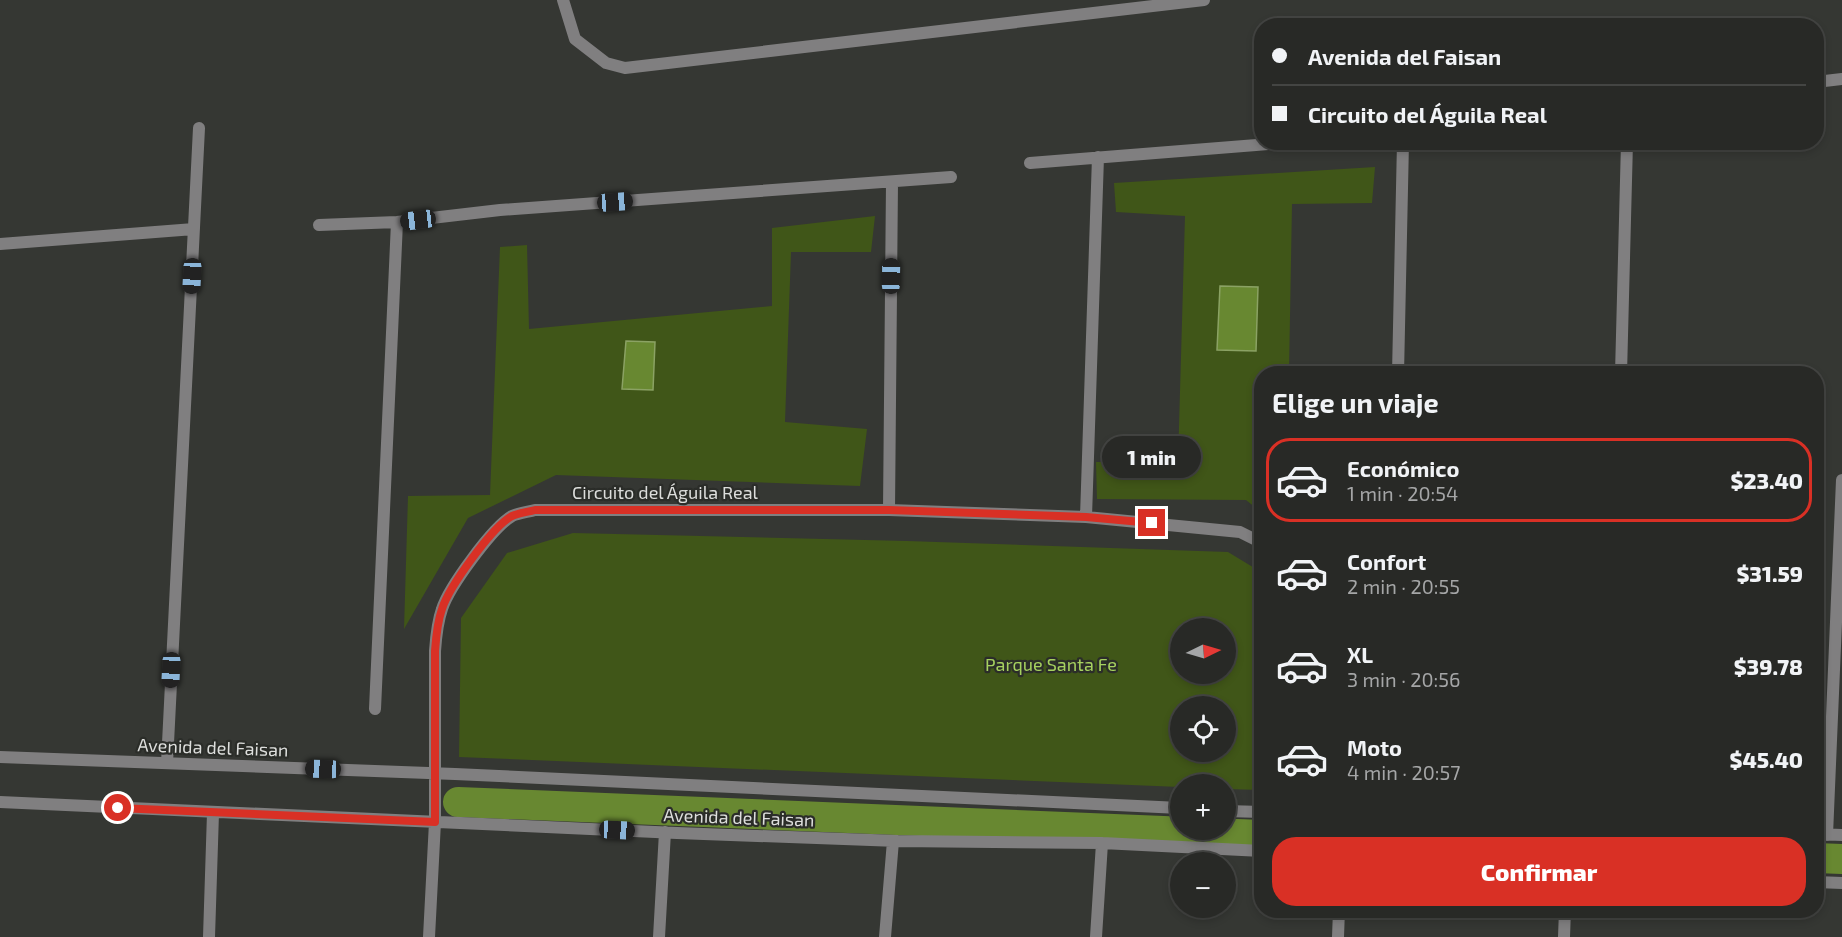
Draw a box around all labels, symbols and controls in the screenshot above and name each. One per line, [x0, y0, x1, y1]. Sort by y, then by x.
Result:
text: Avenida del Faisan [1308, 43, 1501, 69]
text: Circuito del Águila Real [1308, 101, 1547, 127]
car [596, 192, 634, 212]
car [399, 209, 437, 231]
car [182, 258, 202, 294]
car [882, 258, 900, 294]
text: Elige un viaje [1272, 386, 1439, 418]
callout: 1 min [1102, 436, 1202, 478]
text: 1 min [1127, 445, 1176, 469]
icon: car [1275, 453, 1329, 507]
text: Económico [1347, 455, 1459, 481]
text: $23.40 [1730, 467, 1803, 493]
street label: Circuito del Águila Real [572, 481, 759, 503]
text: 1 min · 20:54 [1347, 481, 1458, 505]
route end [1138, 509, 1165, 536]
icon: car [1275, 546, 1329, 600]
text: Confort [1347, 548, 1426, 574]
text: $31.59 [1736, 560, 1803, 586]
text: 2 min · 20:55 [1347, 574, 1460, 598]
north arrow [1170, 618, 1236, 684]
map controls [1170, 618, 1236, 918]
icon: car [1275, 639, 1329, 693]
text: XL [1347, 641, 1373, 667]
car [161, 652, 181, 688]
park label: Parque Santa Fe [985, 653, 1117, 675]
text: $39.78 [1734, 653, 1803, 679]
text: 3 min · 20:56 [1347, 667, 1461, 691]
button: locate [1170, 696, 1236, 762]
icon: car [1275, 732, 1329, 786]
street label: Avenida del Faisan [137, 733, 289, 761]
text: Moto [1347, 734, 1402, 760]
text: $45.40 [1729, 746, 1803, 772]
car [305, 759, 341, 779]
text: 4 min · 20:57 [1347, 760, 1460, 784]
button: + [1170, 774, 1236, 840]
route start [104, 794, 131, 821]
street label: Avenida del Faisan [663, 803, 815, 831]
car [599, 820, 635, 840]
button: Confirmar [1272, 837, 1806, 906]
button: − [1170, 852, 1236, 918]

